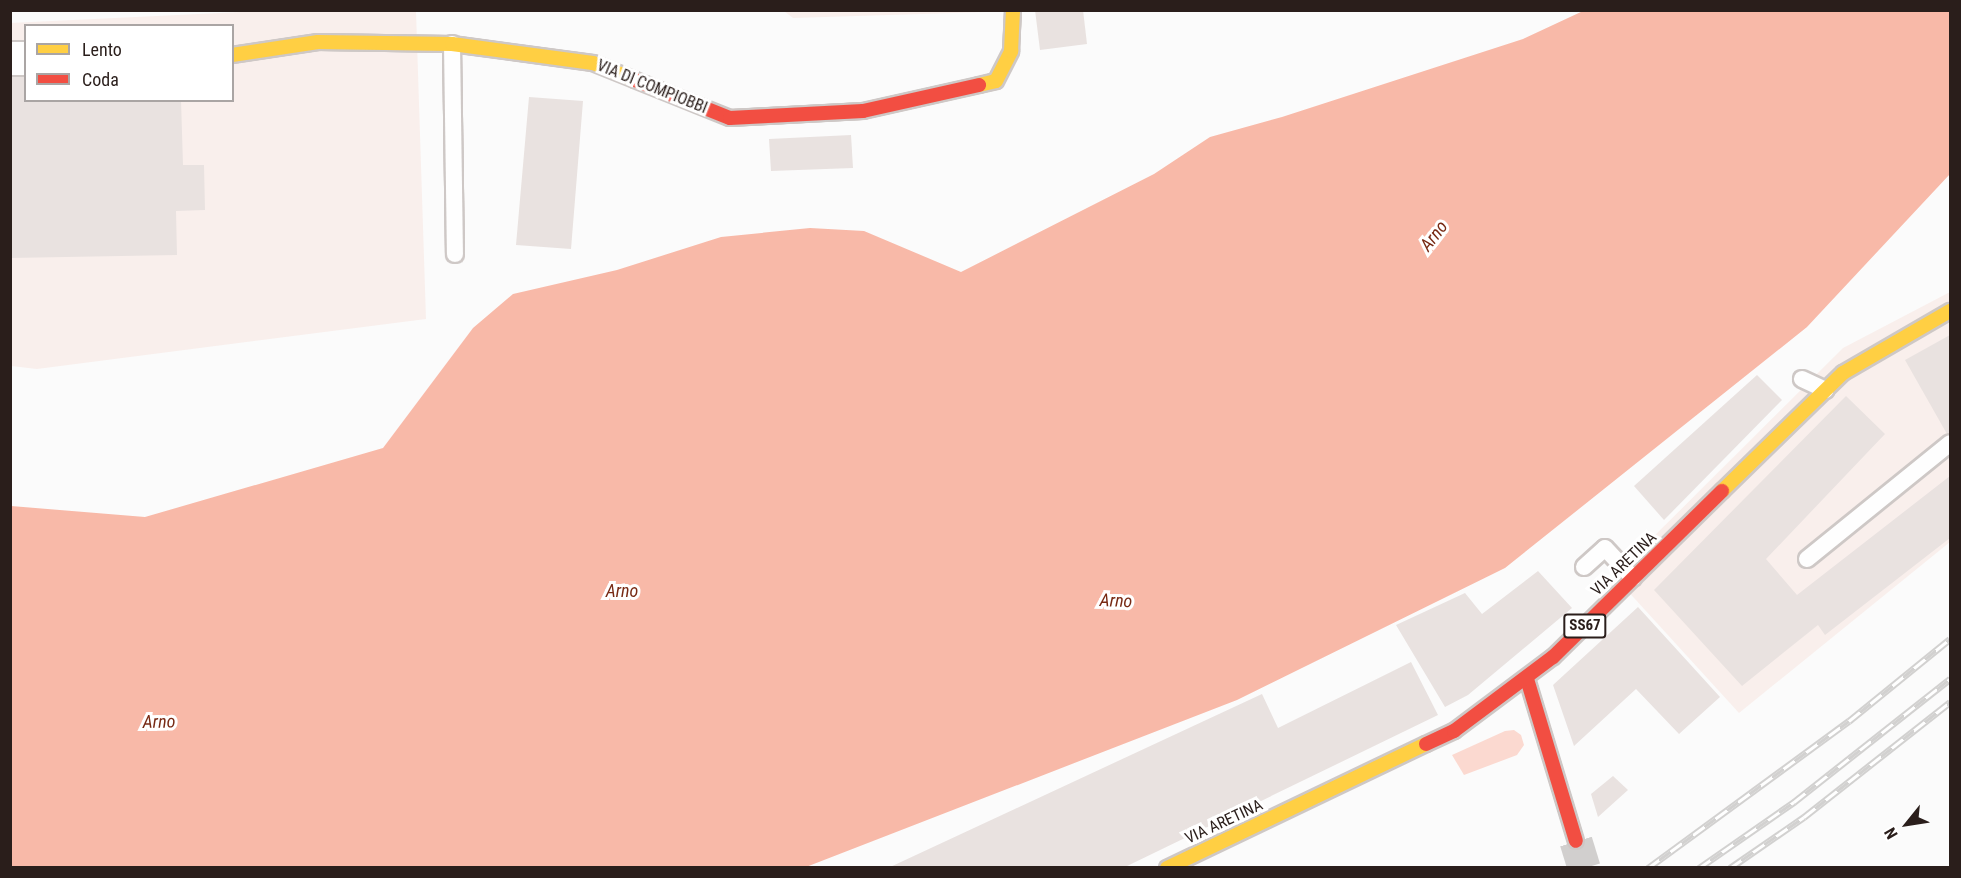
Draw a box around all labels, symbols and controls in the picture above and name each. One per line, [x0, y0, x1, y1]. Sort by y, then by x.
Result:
legend [24, 24, 234, 102]
text: Lento [82, 39, 122, 60]
street label: VIA DI COMPIOBBI [594, 56, 710, 118]
text: Coda [82, 69, 119, 90]
water label: Arno [1415, 217, 1453, 255]
street label: VIA ARETINA [1587, 528, 1661, 600]
water label: Arno [606, 580, 638, 602]
water label: Arno [1099, 590, 1133, 612]
road number: SS67 [1562, 614, 1608, 638]
water label: Arno [143, 711, 175, 733]
north arrow [1877, 794, 1937, 854]
street label: VIA ARETINA [1182, 796, 1266, 848]
text: N [1880, 824, 1902, 842]

